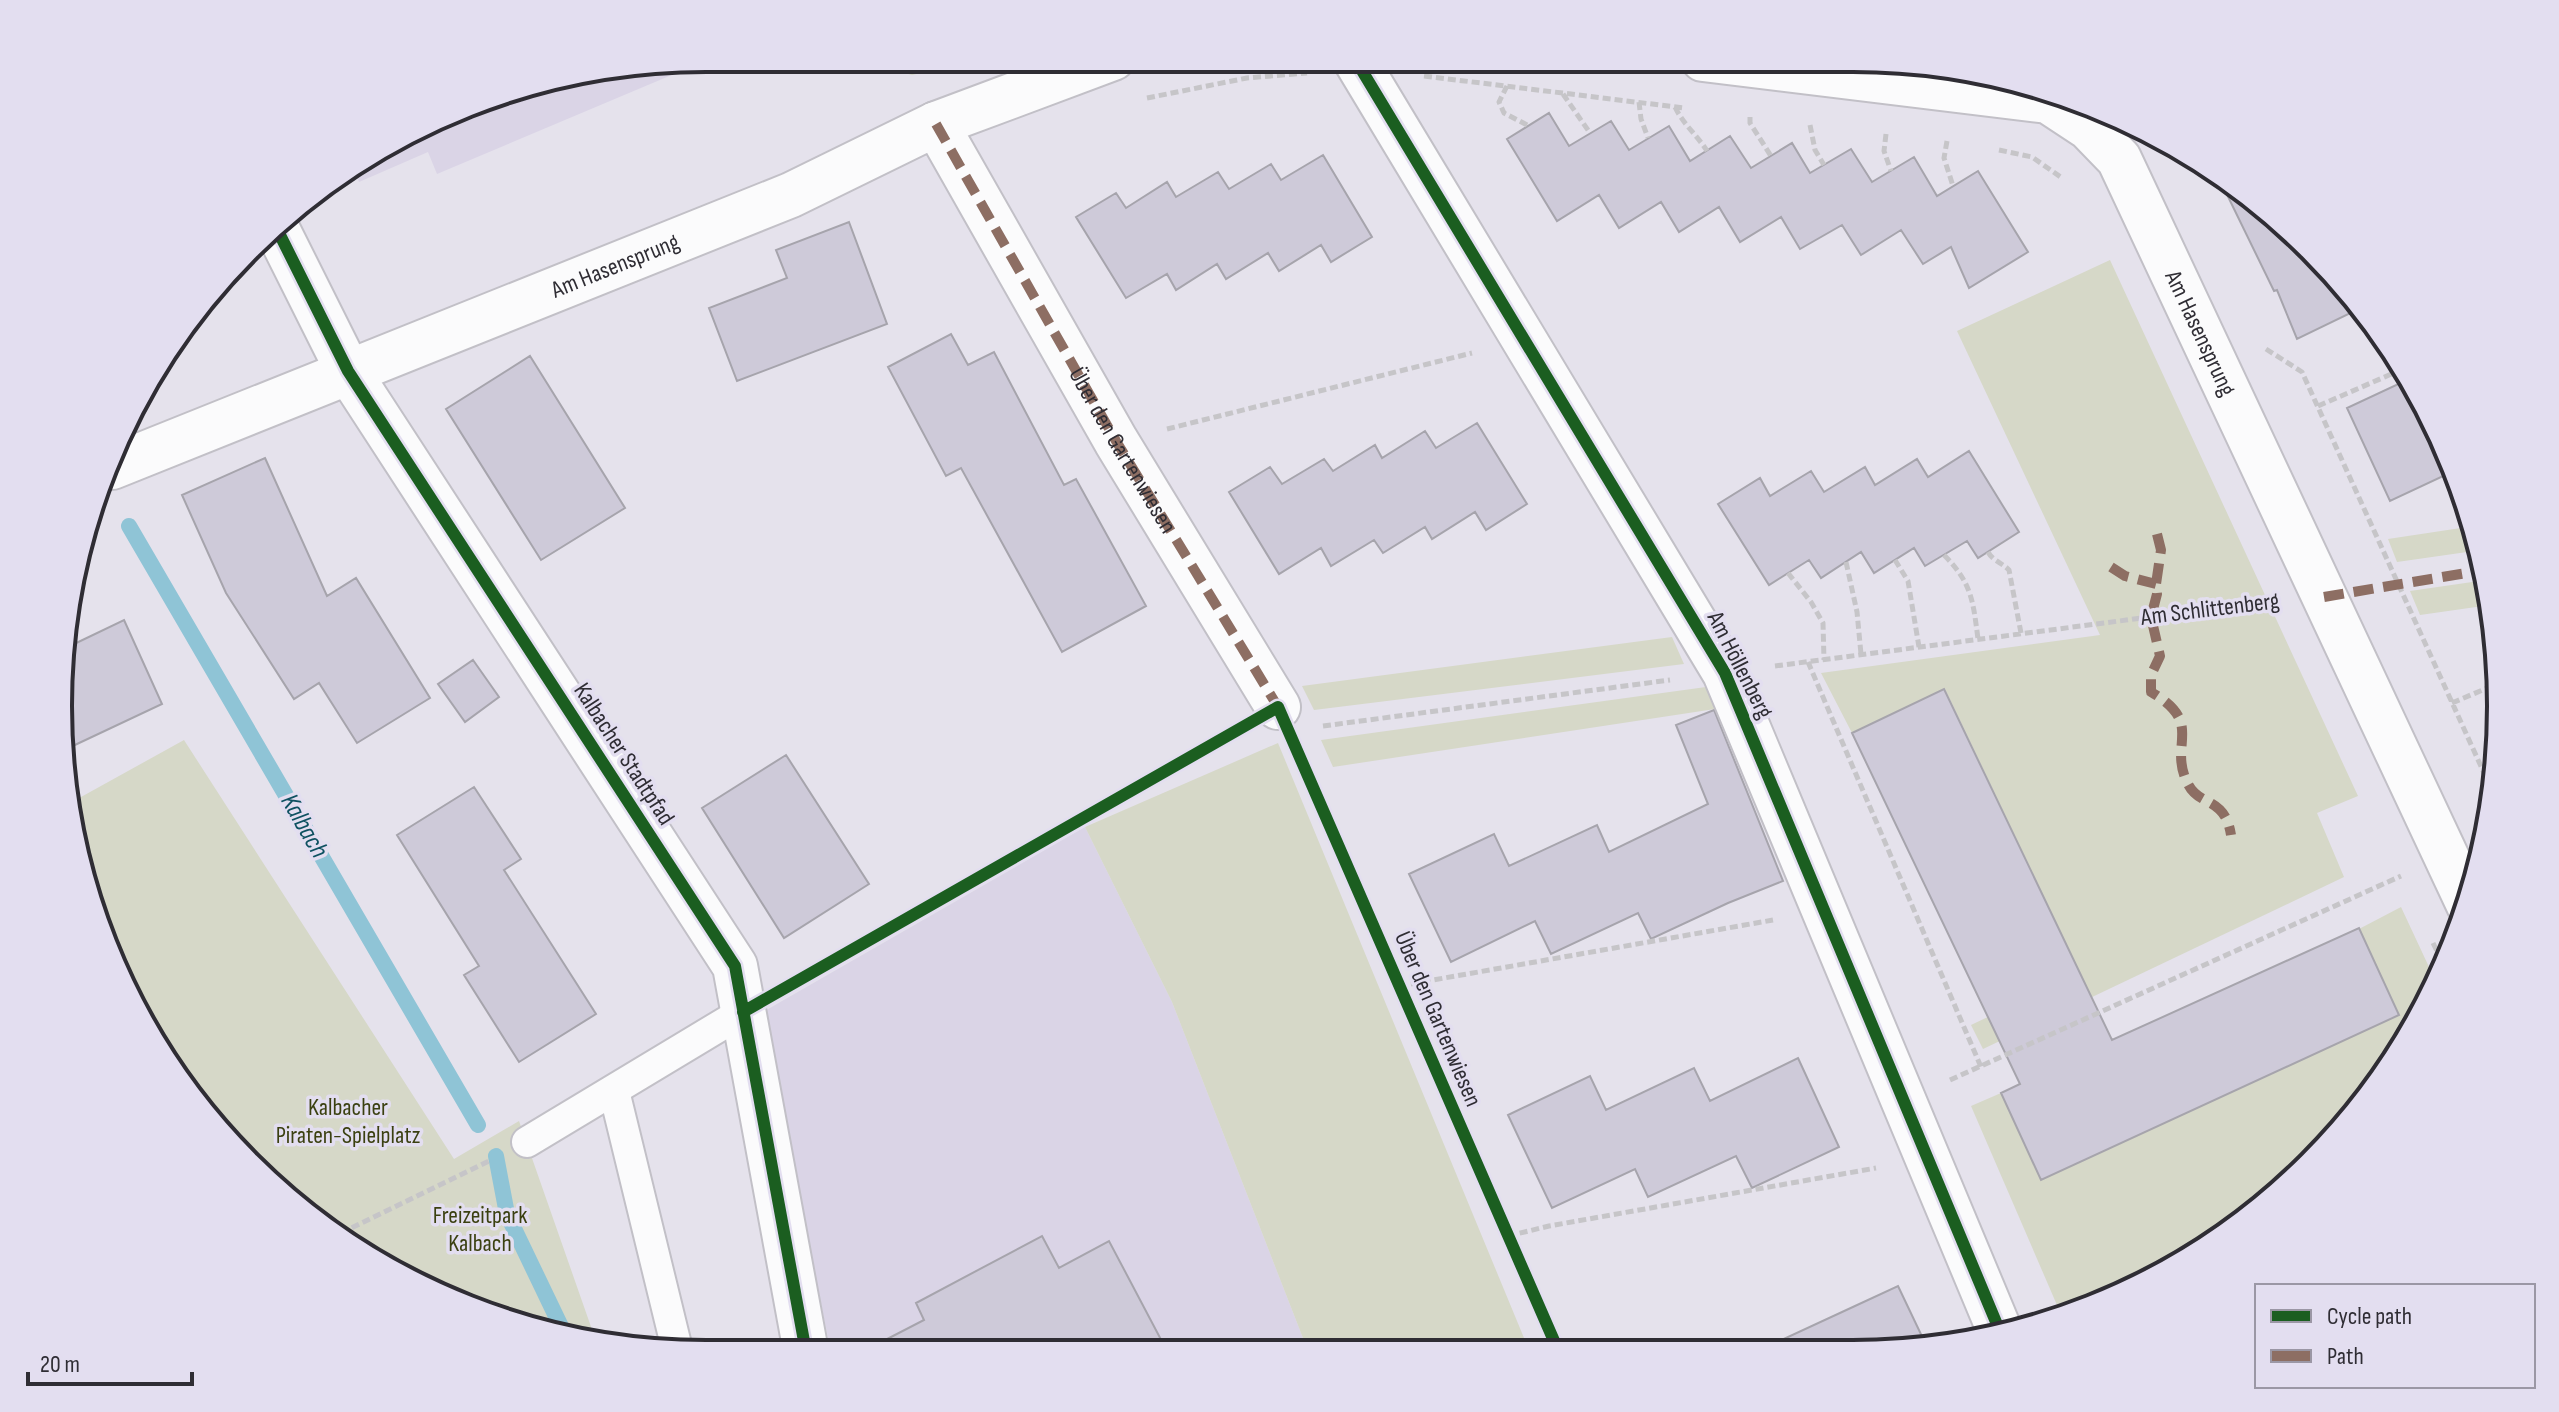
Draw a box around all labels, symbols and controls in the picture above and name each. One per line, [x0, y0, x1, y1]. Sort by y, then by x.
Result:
street label: Am Hasensprung [546, 227, 683, 304]
street label: Am Hasensprung [2158, 265, 2243, 400]
street label: Über den Gartenwiesen [1063, 362, 1183, 538]
street label: Am Schlittenberg [2138, 586, 2281, 632]
street label: Am Höllenberg [1700, 606, 1779, 723]
street label: Kalbacher Stadtpfad [567, 677, 681, 831]
water label: Kalbach [273, 789, 335, 863]
street label: Über den Gartenwiesen [1388, 927, 1488, 1111]
park label: Kalbacher Piraten-Spielplatz [276, 1093, 421, 1150]
park label: Freizeitpark Kalbach [433, 1201, 527, 1258]
legend [2255, 1284, 2535, 1388]
text: Cycle path [2327, 1302, 2412, 1331]
scale bar [28, 1336, 192, 1386]
text: Path [2327, 1342, 2364, 1371]
text: 20 m [40, 1350, 80, 1379]

